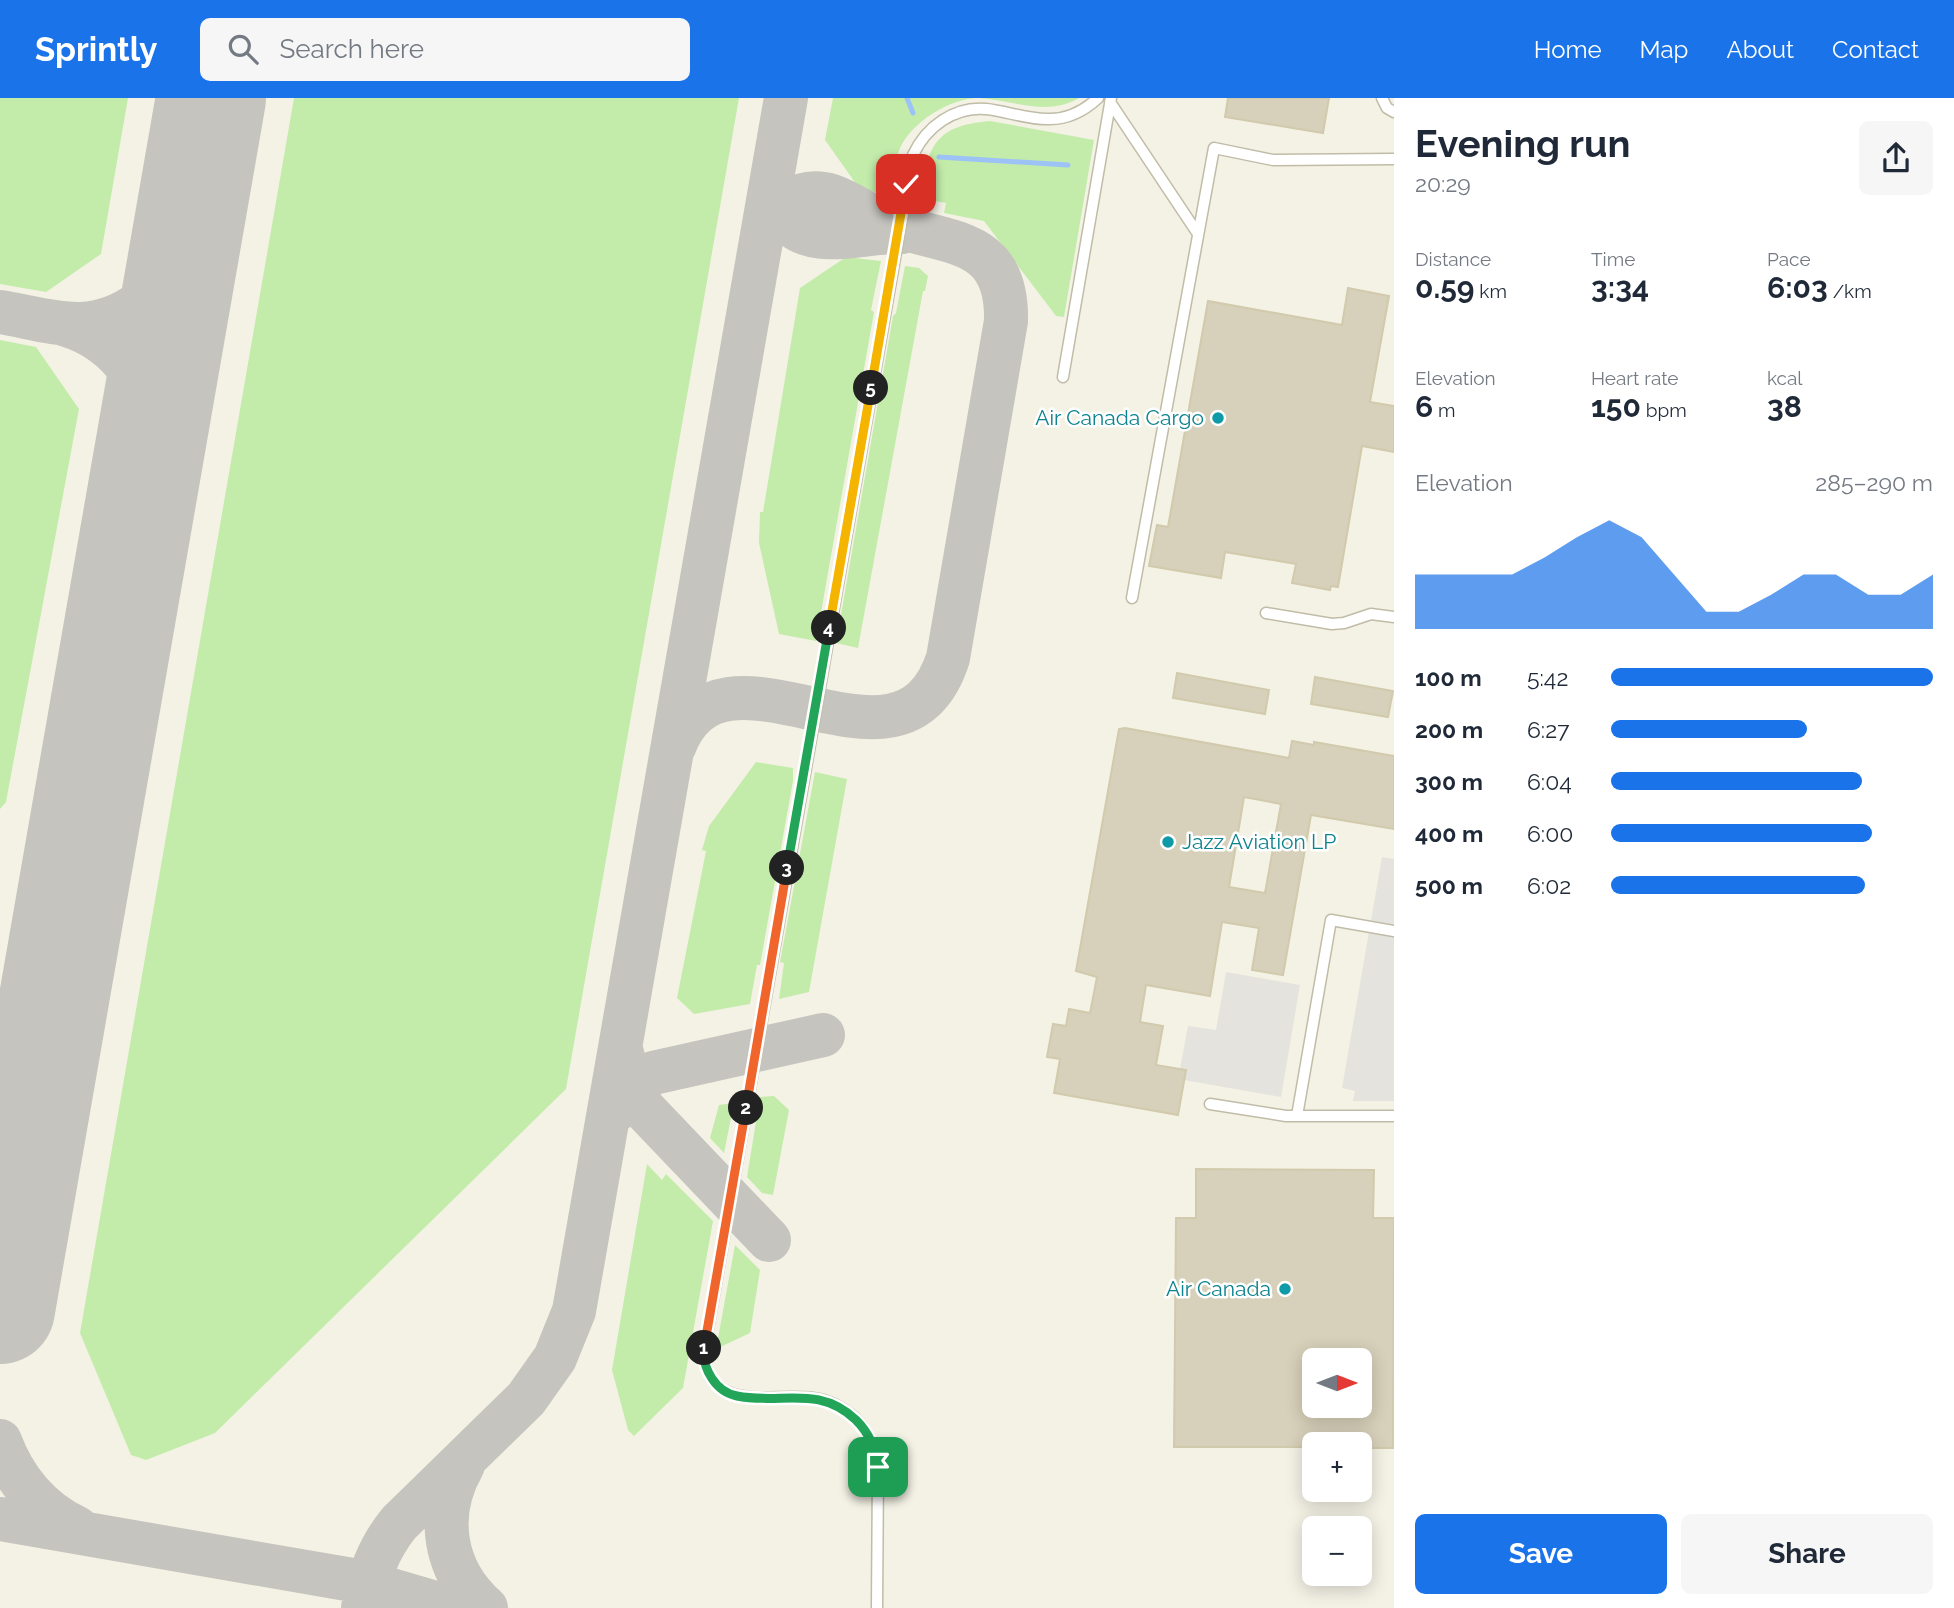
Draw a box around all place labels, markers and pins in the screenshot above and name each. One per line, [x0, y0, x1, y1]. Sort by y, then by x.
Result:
pin [876, 154, 936, 214]
pin: 5 [854, 370, 888, 406]
place label: Air Canada Cargo [1035, 405, 1204, 430]
marker: Air Canada Cargo [1210, 410, 1226, 426]
pin: 4 [812, 610, 846, 646]
place label: Jazz Aviation LP [1182, 829, 1336, 854]
marker: Jazz Aviation LP [1160, 834, 1176, 850]
pin: 3 [770, 850, 804, 886]
pin: 2 [728, 1090, 764, 1126]
place label: Air Canada [1166, 1276, 1271, 1301]
marker: Air Canada [1277, 1281, 1293, 1297]
pin: 1 [686, 1330, 722, 1366]
pin [848, 1437, 908, 1497]

